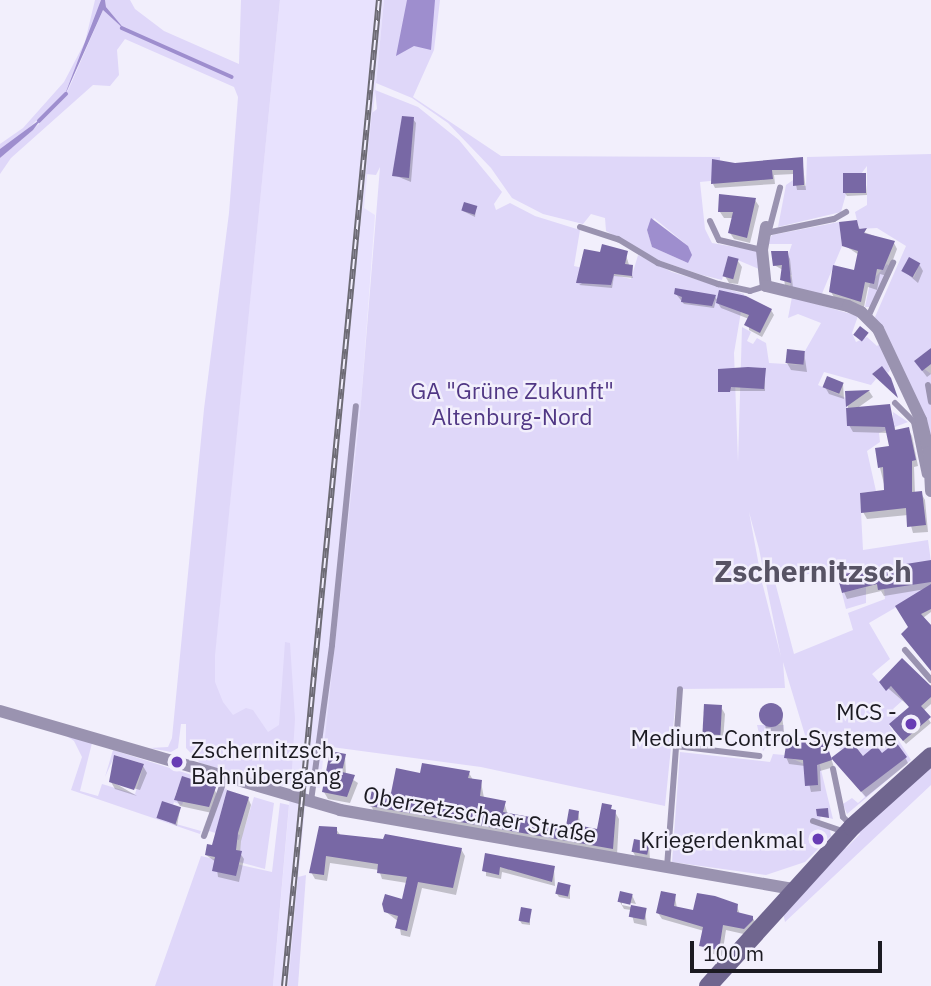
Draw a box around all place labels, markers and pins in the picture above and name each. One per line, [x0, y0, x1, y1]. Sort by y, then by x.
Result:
place label: MCS - Medium-Control-Systeme [631, 697, 897, 751]
marker: MCS - Medium-Control-Systeme [903, 716, 919, 732]
place label: Zschernitzsch, Bahnübergang [191, 735, 341, 789]
marker: Zschernitzsch, Bahnübergang [169, 754, 185, 770]
place label: Kriegerdenkmal [640, 825, 804, 853]
marker: Kriegerdenkmal [810, 831, 826, 847]

